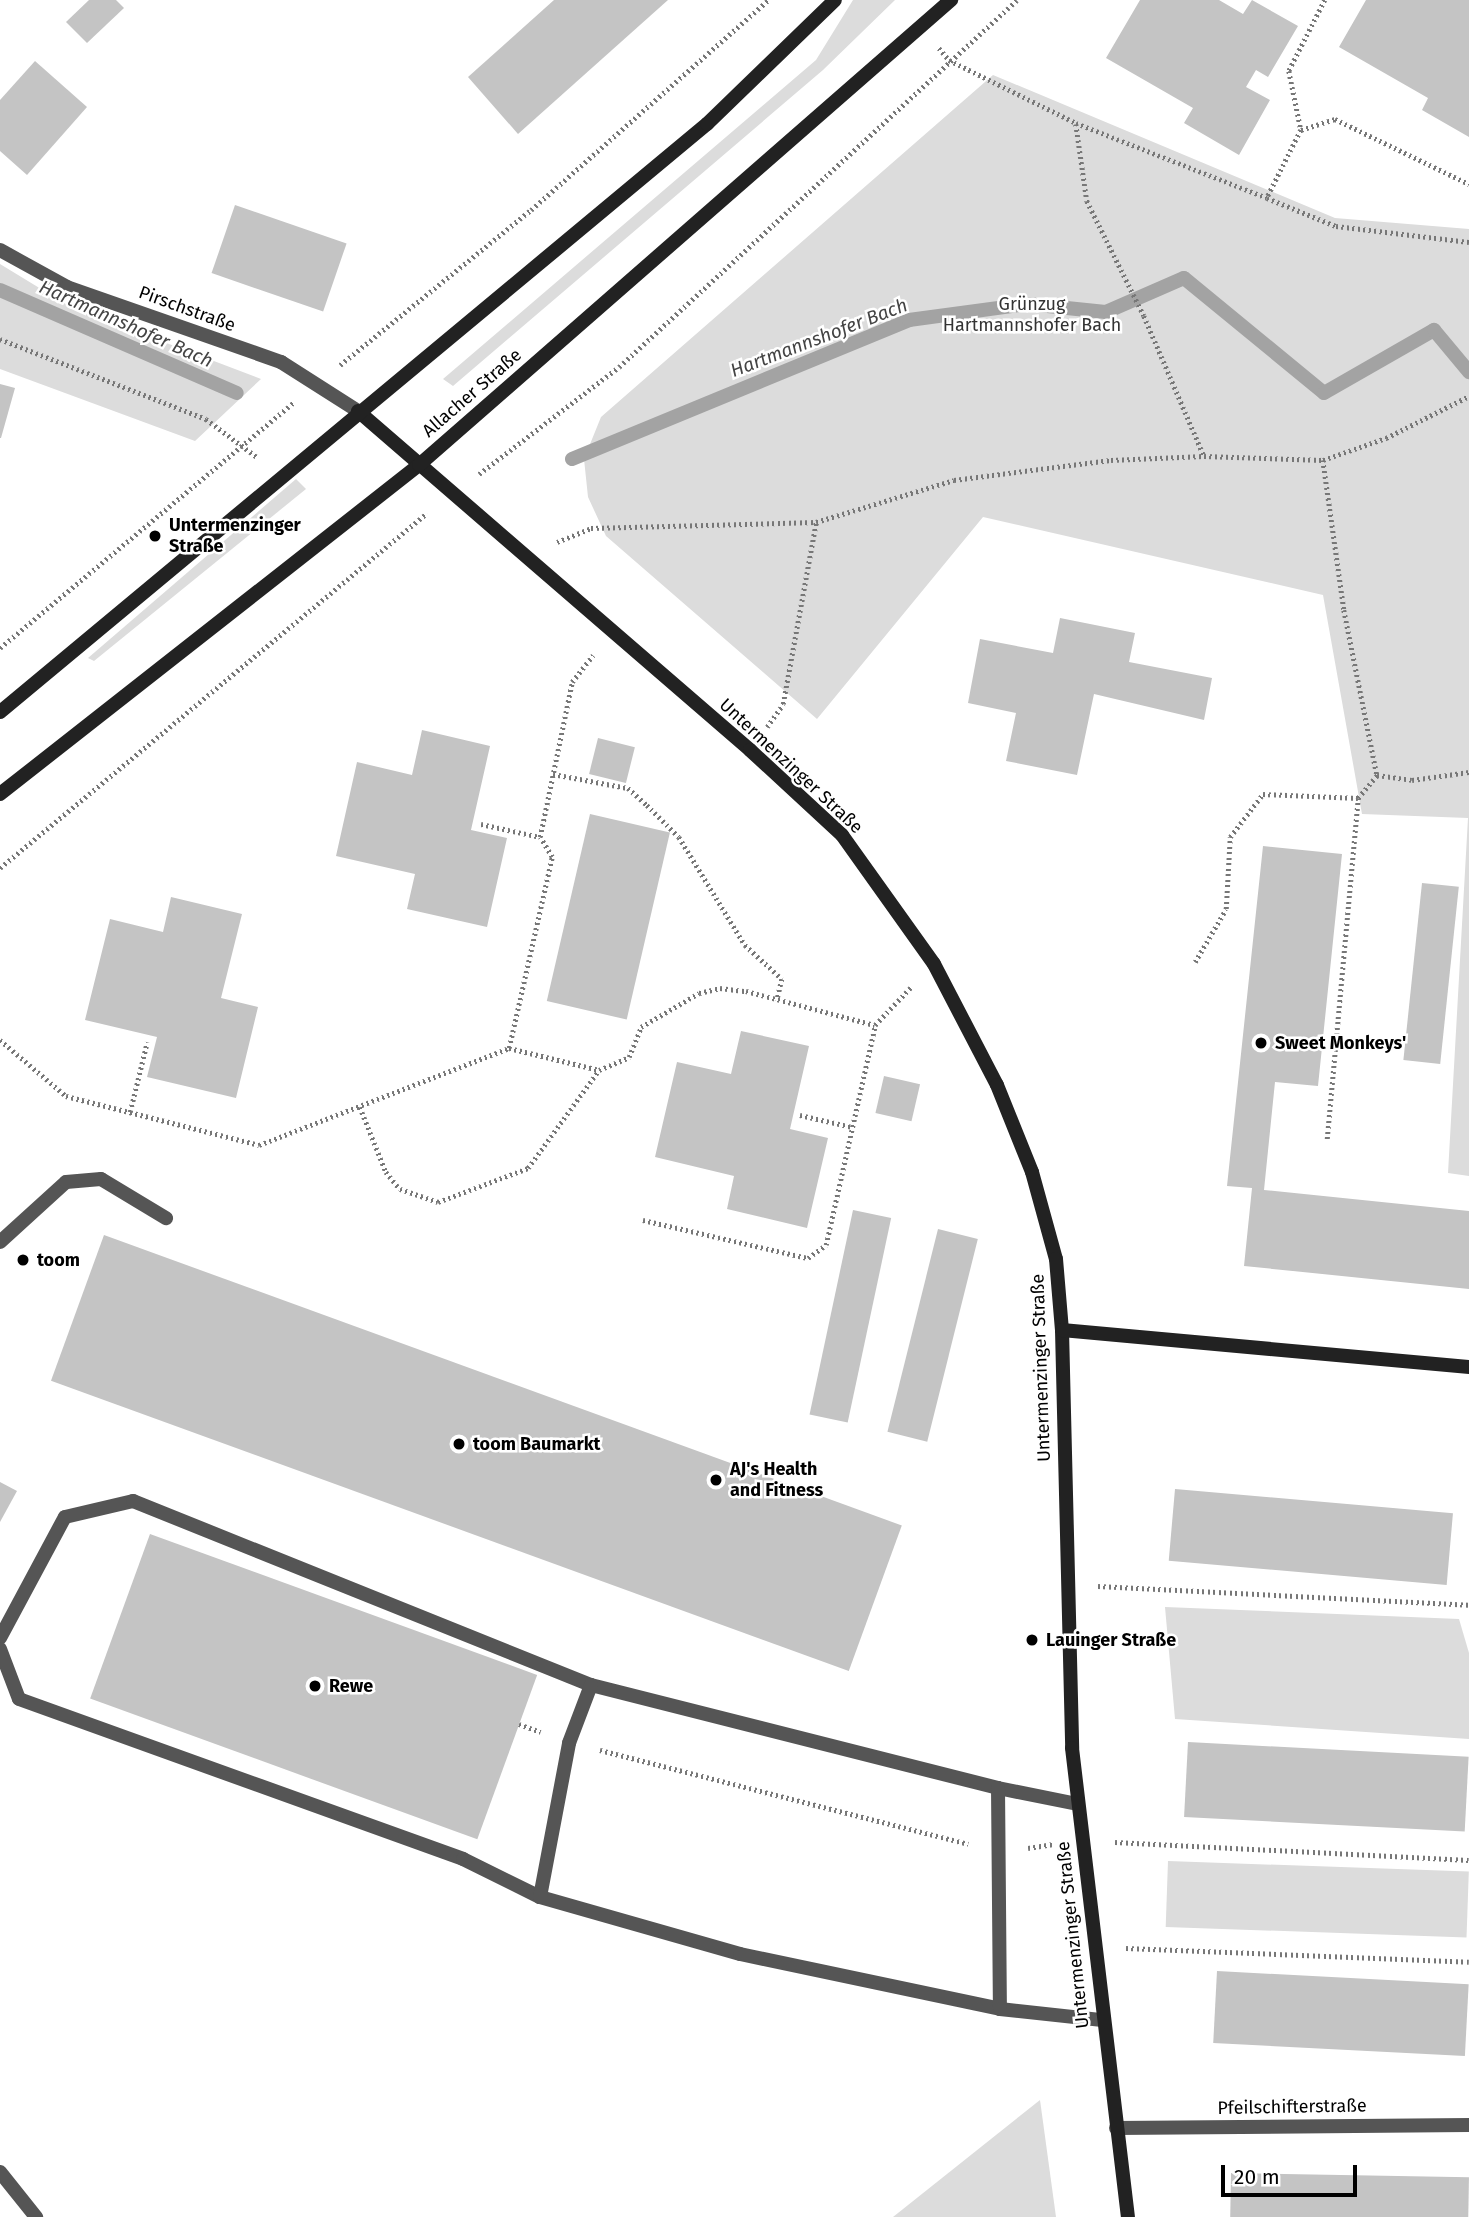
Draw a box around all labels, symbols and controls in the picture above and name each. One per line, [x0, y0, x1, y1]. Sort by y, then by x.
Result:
water label: Hartmannshofer Bach [36, 275, 216, 373]
street label: Pirschstraße [136, 282, 238, 336]
water label: Hartmannshofer Bach [727, 294, 911, 382]
park label: Grünzug Hartmannshofer Bach [943, 294, 1121, 336]
street label: Allacher Straße [418, 344, 526, 442]
place label: Untermenzinger Straße [169, 515, 301, 558]
marker: Untermenzinger Straße [147, 528, 163, 544]
street label: Untermenzinger Straße [715, 694, 867, 838]
place label: Sweet Monkeys' [1275, 1032, 1406, 1054]
marker: Sweet Monkeys' [1253, 1035, 1269, 1051]
place label: toom [37, 1249, 80, 1271]
marker: toom [15, 1252, 31, 1268]
street label: Untermenzinger Straße [1027, 1274, 1055, 1462]
place label: toom Baumarkt [473, 1433, 601, 1455]
marker: toom Baumarkt [451, 1436, 467, 1452]
place label: AJ's Health and Fitness [730, 1459, 823, 1502]
marker: AJ's Health and Fitness [708, 1472, 724, 1488]
place label: Lauinger Straße [1046, 1629, 1176, 1651]
marker: Lauinger Straße [1024, 1632, 1040, 1648]
place label: Rewe [329, 1675, 373, 1697]
marker: Rewe [307, 1678, 323, 1694]
street label: Untermenzinger Straße [1052, 1840, 1094, 2030]
street label: Pfeilschifterstraße [1217, 2095, 1367, 2119]
scale bar [1224, 2150, 1360, 2194]
text: 20 m [1234, 2164, 1280, 2190]

